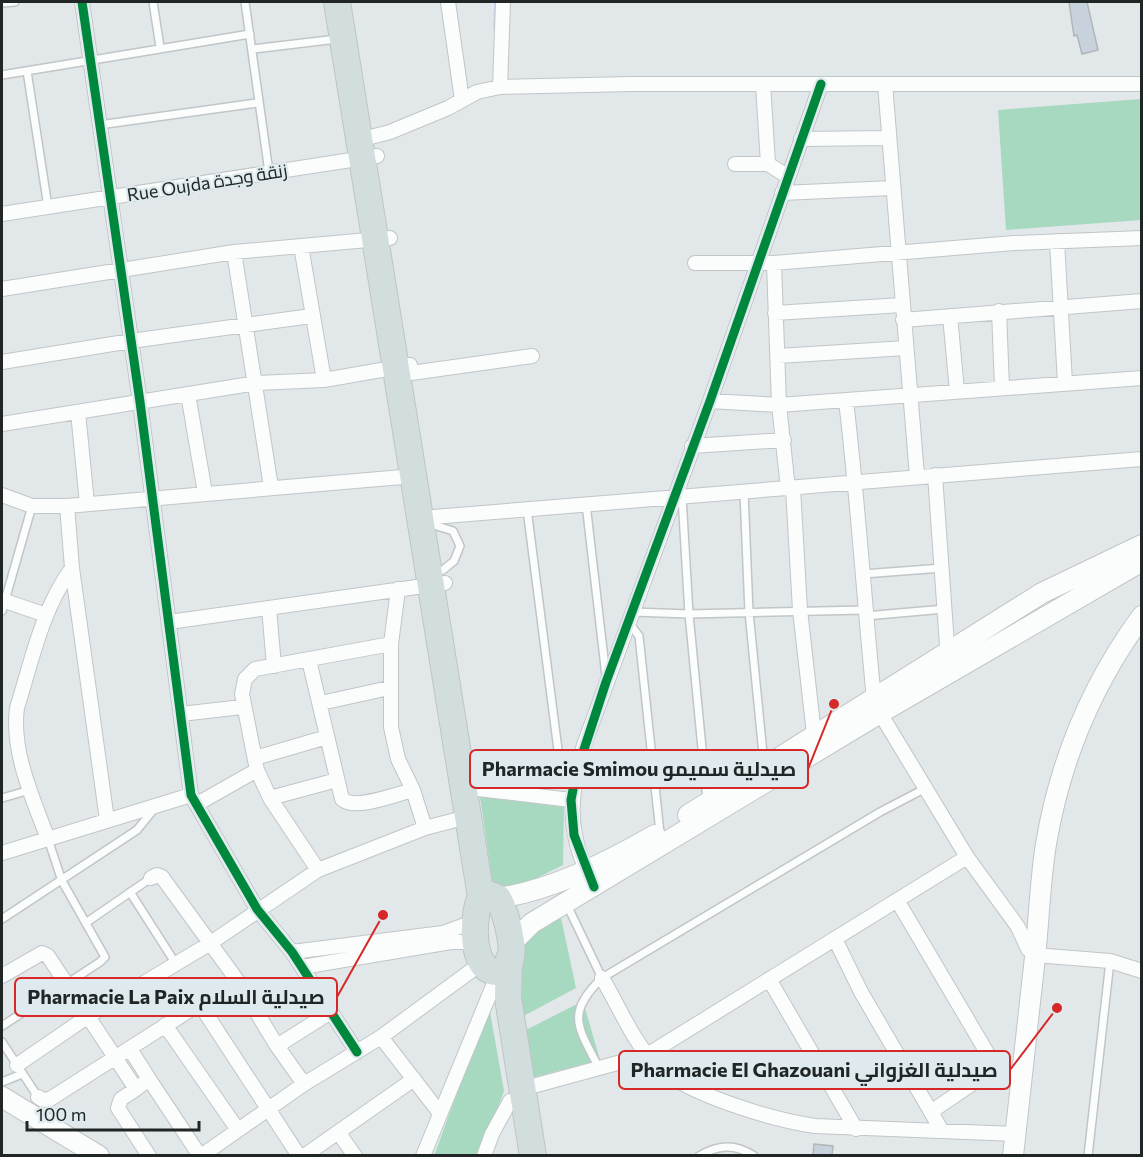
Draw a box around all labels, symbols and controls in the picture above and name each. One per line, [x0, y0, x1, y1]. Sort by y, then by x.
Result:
street label: Rue Oujda زنقة وجدة [125, 158, 289, 207]
callout: Pharmacie Smimou صيدلية سميمو [470, 750, 808, 788]
text: Pharmacie Smimou صيدلية سميمو [482, 756, 796, 781]
callout: Pharmacie La Paix صيدلية السلام [15, 978, 337, 1016]
text: Pharmacie La Paix صيدلية السلام [27, 984, 325, 1011]
callout: Pharmacie El Ghazouani صيدلية الغزواني [619, 1051, 1010, 1089]
text: Pharmacie El Ghazouani صيدلية الغزواني [630, 1057, 998, 1086]
scale bar [27, 1094, 200, 1132]
text: 100 m [36, 1103, 86, 1125]

